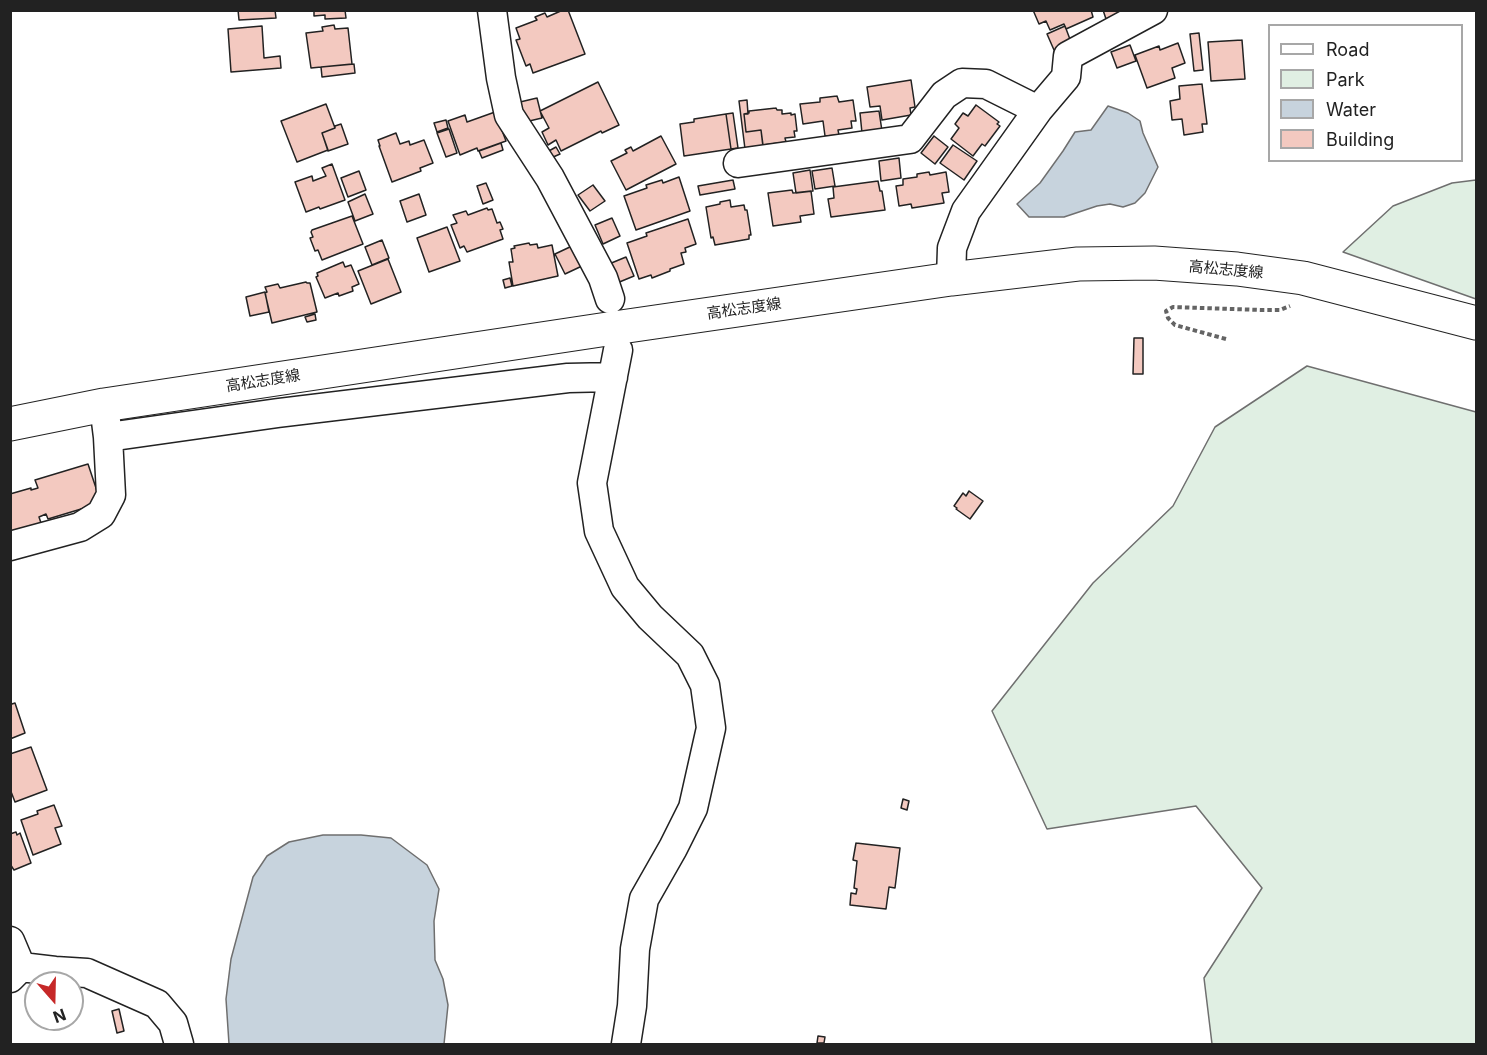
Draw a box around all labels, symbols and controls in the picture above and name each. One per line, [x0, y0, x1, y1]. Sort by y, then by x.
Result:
legend [1268, 24, 1463, 162]
text: Road [1326, 39, 1369, 60]
text: Park [1326, 69, 1365, 90]
text: Water [1326, 99, 1376, 120]
text: Building [1326, 129, 1394, 150]
street label: 高松志度線 [1188, 258, 1264, 282]
street label: 高松志度線 [706, 295, 782, 323]
street label: 高松志度線 [225, 366, 301, 396]
north arrow [24, 971, 84, 1031]
text: N [50, 1005, 69, 1028]

